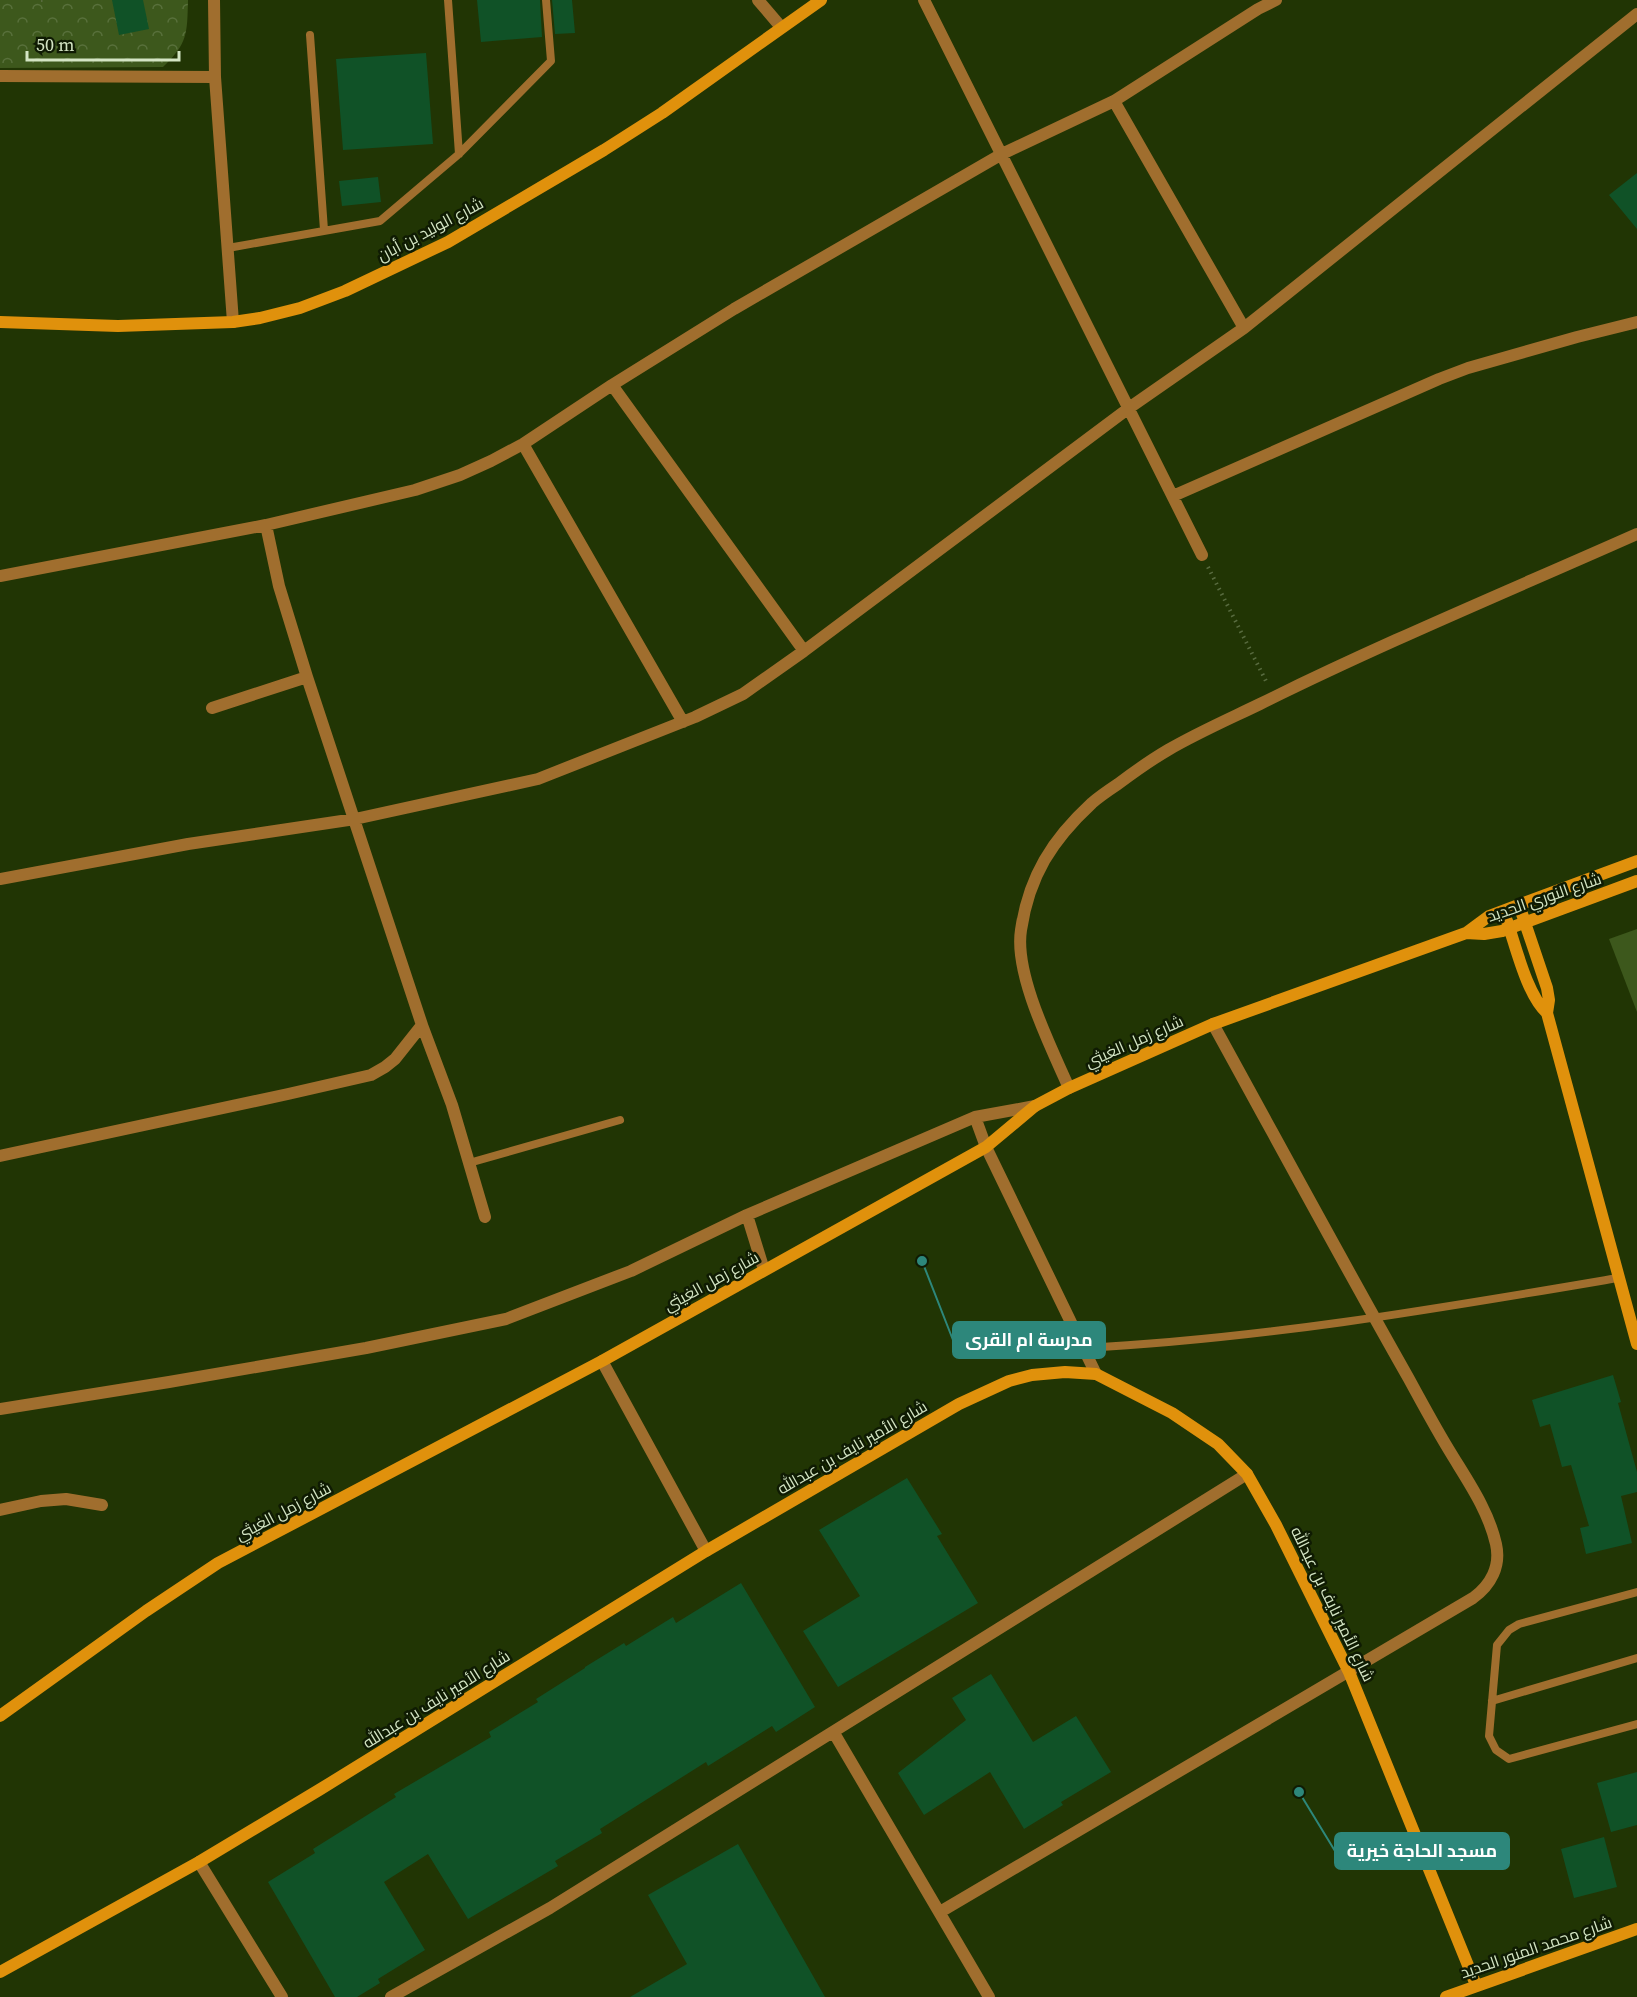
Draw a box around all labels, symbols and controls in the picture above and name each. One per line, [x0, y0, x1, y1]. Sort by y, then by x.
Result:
scale bar [27, 24, 178, 62]
text: 50 m [36, 32, 74, 57]
street label: شارع الوليد بن أبان [373, 192, 487, 267]
street label: شارع النوري الحديد [1484, 867, 1605, 930]
street label: شارع زمل الغيثي [1081, 1009, 1188, 1075]
street label: شارع زمل الغيثي [660, 1246, 764, 1319]
callout: مدرسة ام القرى [953, 1322, 1105, 1358]
text: مدرسة ام القرى [965, 1327, 1093, 1352]
street label: شارع الأمير نايف بن عبدالله [773, 1395, 932, 1500]
street label: شارع زمل الغيثي [231, 1477, 336, 1548]
street label: شارع الأمير نايف بن عبدالله [1285, 1523, 1380, 1686]
street label: شارع الأمير نايف بن عبدالله [358, 1645, 514, 1754]
callout: مسجد الحاجة خيرية [1335, 1833, 1509, 1869]
text: مسجد الحاجة خيرية [1347, 1838, 1497, 1863]
street label: شارع محمد المنور الحديد [1457, 1911, 1615, 1984]

